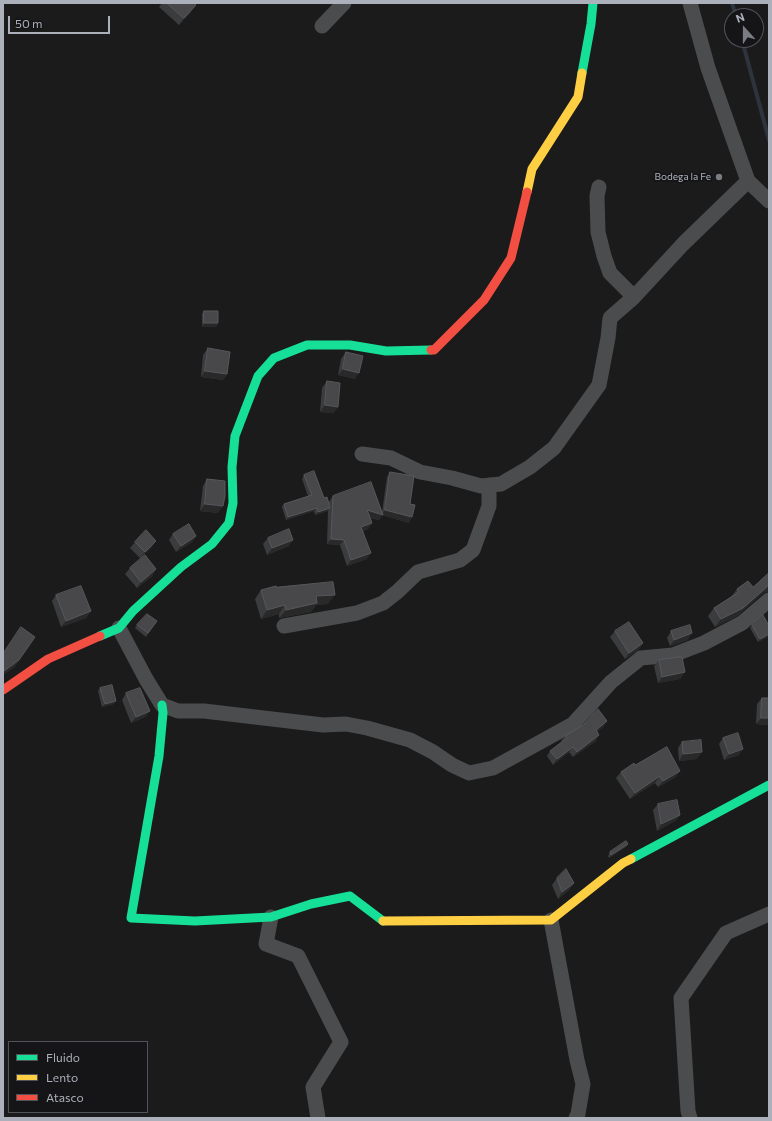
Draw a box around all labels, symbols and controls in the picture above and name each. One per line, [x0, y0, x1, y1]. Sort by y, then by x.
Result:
scale bar [10, 8, 112, 34]
north arrow [724, 8, 764, 48]
text: N [734, 10, 746, 25]
text: 50 m [15, 16, 43, 30]
place label: Bodega la Fe [655, 171, 711, 183]
marker: Bodega la Fe [714, 172, 724, 182]
legend [8, 1041, 148, 1113]
text: Fluido [46, 1050, 80, 1064]
text: Lento [46, 1070, 78, 1084]
text: Atasco [46, 1090, 84, 1104]

